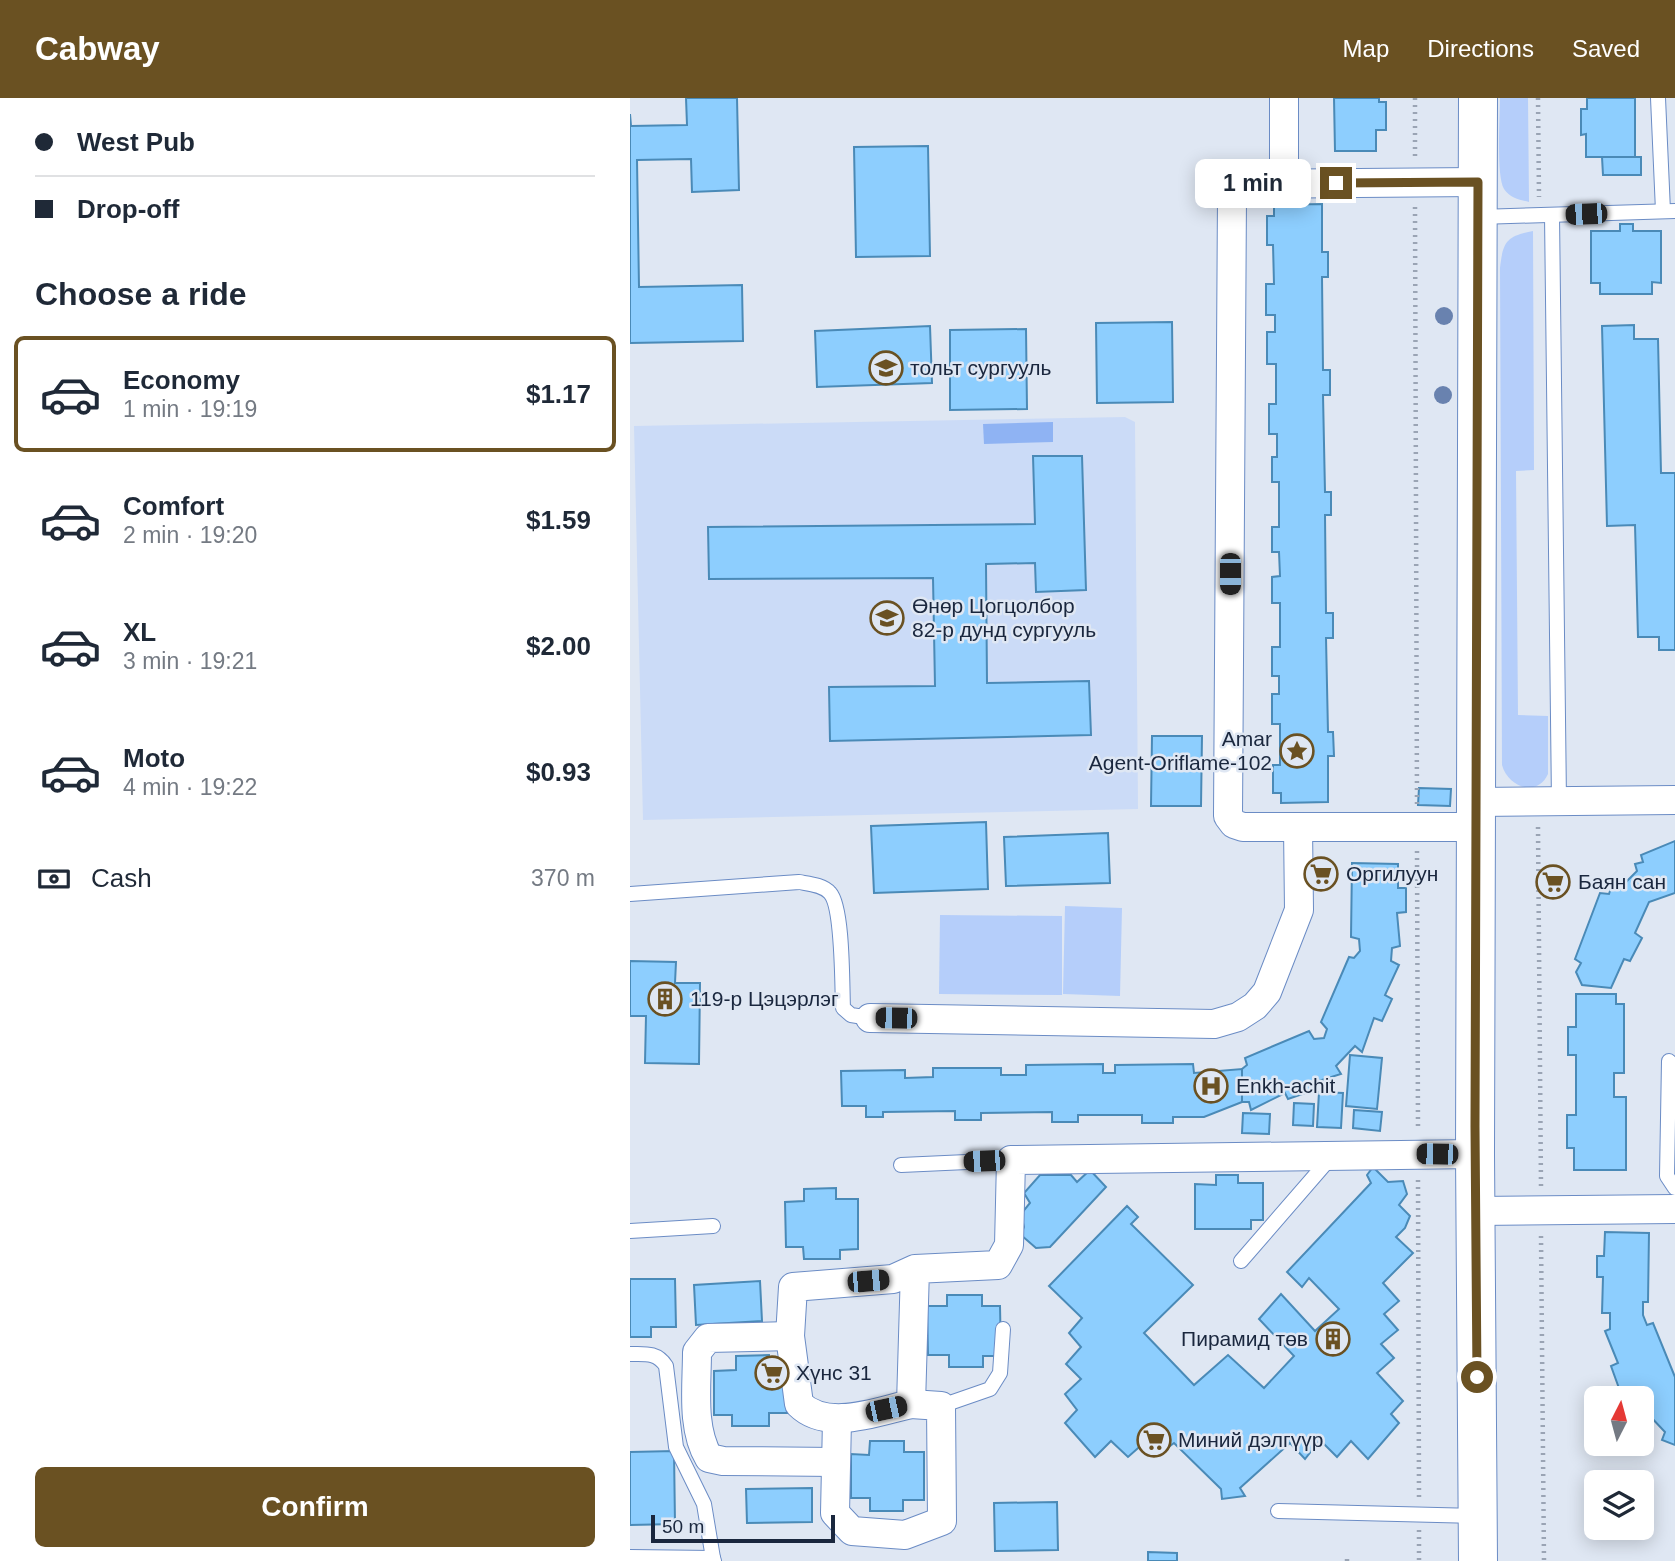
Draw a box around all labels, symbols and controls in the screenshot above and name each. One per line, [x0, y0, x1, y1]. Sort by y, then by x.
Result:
text: Cabway [35, 30, 160, 67]
text: Map [1343, 35, 1389, 62]
text: Directions [1427, 35, 1534, 62]
text: Saved [1572, 35, 1640, 62]
text: West Pub [77, 127, 195, 157]
callout: 1 min [1196, 158, 1312, 208]
route end [1320, 167, 1352, 199]
text: 1 min [1223, 170, 1283, 196]
text: Drop-off [77, 194, 180, 224]
car [1565, 203, 1608, 225]
text: Choose a ride [35, 276, 247, 312]
school or university icon: тольт сургууль [867, 349, 905, 387]
place label: тольт сургууль [910, 356, 1052, 379]
icon: car [39, 363, 102, 426]
text: Economy [123, 365, 240, 395]
text: $1.17 [526, 379, 591, 409]
text: 1 min · 19:19 [123, 396, 257, 422]
icon: car [39, 489, 102, 552]
text: Comfort [123, 491, 224, 521]
text: $1.59 [526, 505, 591, 535]
text: 2 min · 19:20 [123, 522, 257, 548]
car [1220, 553, 1241, 595]
place label: Өнөр Цогцолбор 82-р дунд сургууль [912, 594, 1096, 641]
school or university icon: Өнөр Цогцолбор 82-р дунд сургууль [868, 599, 906, 637]
icon: car [39, 615, 102, 678]
text: XL [123, 617, 156, 647]
text: $2.00 [526, 631, 591, 661]
text: 3 min · 19:21 [123, 648, 257, 674]
place label: Amar Agent-Oriflame-102 [1089, 727, 1272, 774]
place icon: Amar Agent-Oriflame-102 [1278, 732, 1316, 770]
icon: car [39, 741, 102, 804]
text: Moto [123, 743, 185, 773]
text: $0.93 [526, 757, 591, 787]
text: 4 min · 19:22 [123, 774, 257, 800]
supermarket icon: Оргилуун [1302, 855, 1340, 893]
icon: cash [35, 860, 73, 898]
place label: Оргилуун [1346, 862, 1438, 885]
text: Cash [91, 863, 152, 893]
supermarket icon: Баян сан [1534, 863, 1572, 901]
text: 370 m [531, 865, 595, 891]
place label: Баян сан [1578, 870, 1666, 893]
building icon: 119-р Цэцэрлэг [646, 980, 684, 1018]
place label: 119-р Цэцэрлэг [690, 987, 839, 1010]
car [875, 1007, 918, 1029]
hospital icon: Enkh-achit [1192, 1067, 1230, 1105]
place label: Enkh-achit [1236, 1074, 1335, 1097]
car [1416, 1143, 1459, 1165]
car [963, 1150, 1006, 1172]
car [847, 1269, 890, 1293]
building icon: Пирамид төв [1314, 1320, 1352, 1358]
place label: Пирамид төв [1181, 1327, 1308, 1350]
supermarket icon: Хүнс 31 [753, 1354, 791, 1392]
place label: Хүнс 31 [796, 1361, 872, 1384]
route start [1461, 1361, 1493, 1393]
north arrow [1584, 1386, 1654, 1456]
map controls [1584, 1386, 1654, 1540]
car [864, 1394, 909, 1424]
supermarket icon: Миний дэлгүүр [1135, 1421, 1173, 1459]
place label: Миний дэлгүүр [1178, 1428, 1323, 1451]
button: Confirm [35, 1467, 595, 1547]
button: layers [1584, 1470, 1654, 1540]
scale bar [651, 1512, 835, 1544]
text: 50 m [662, 1516, 704, 1537]

